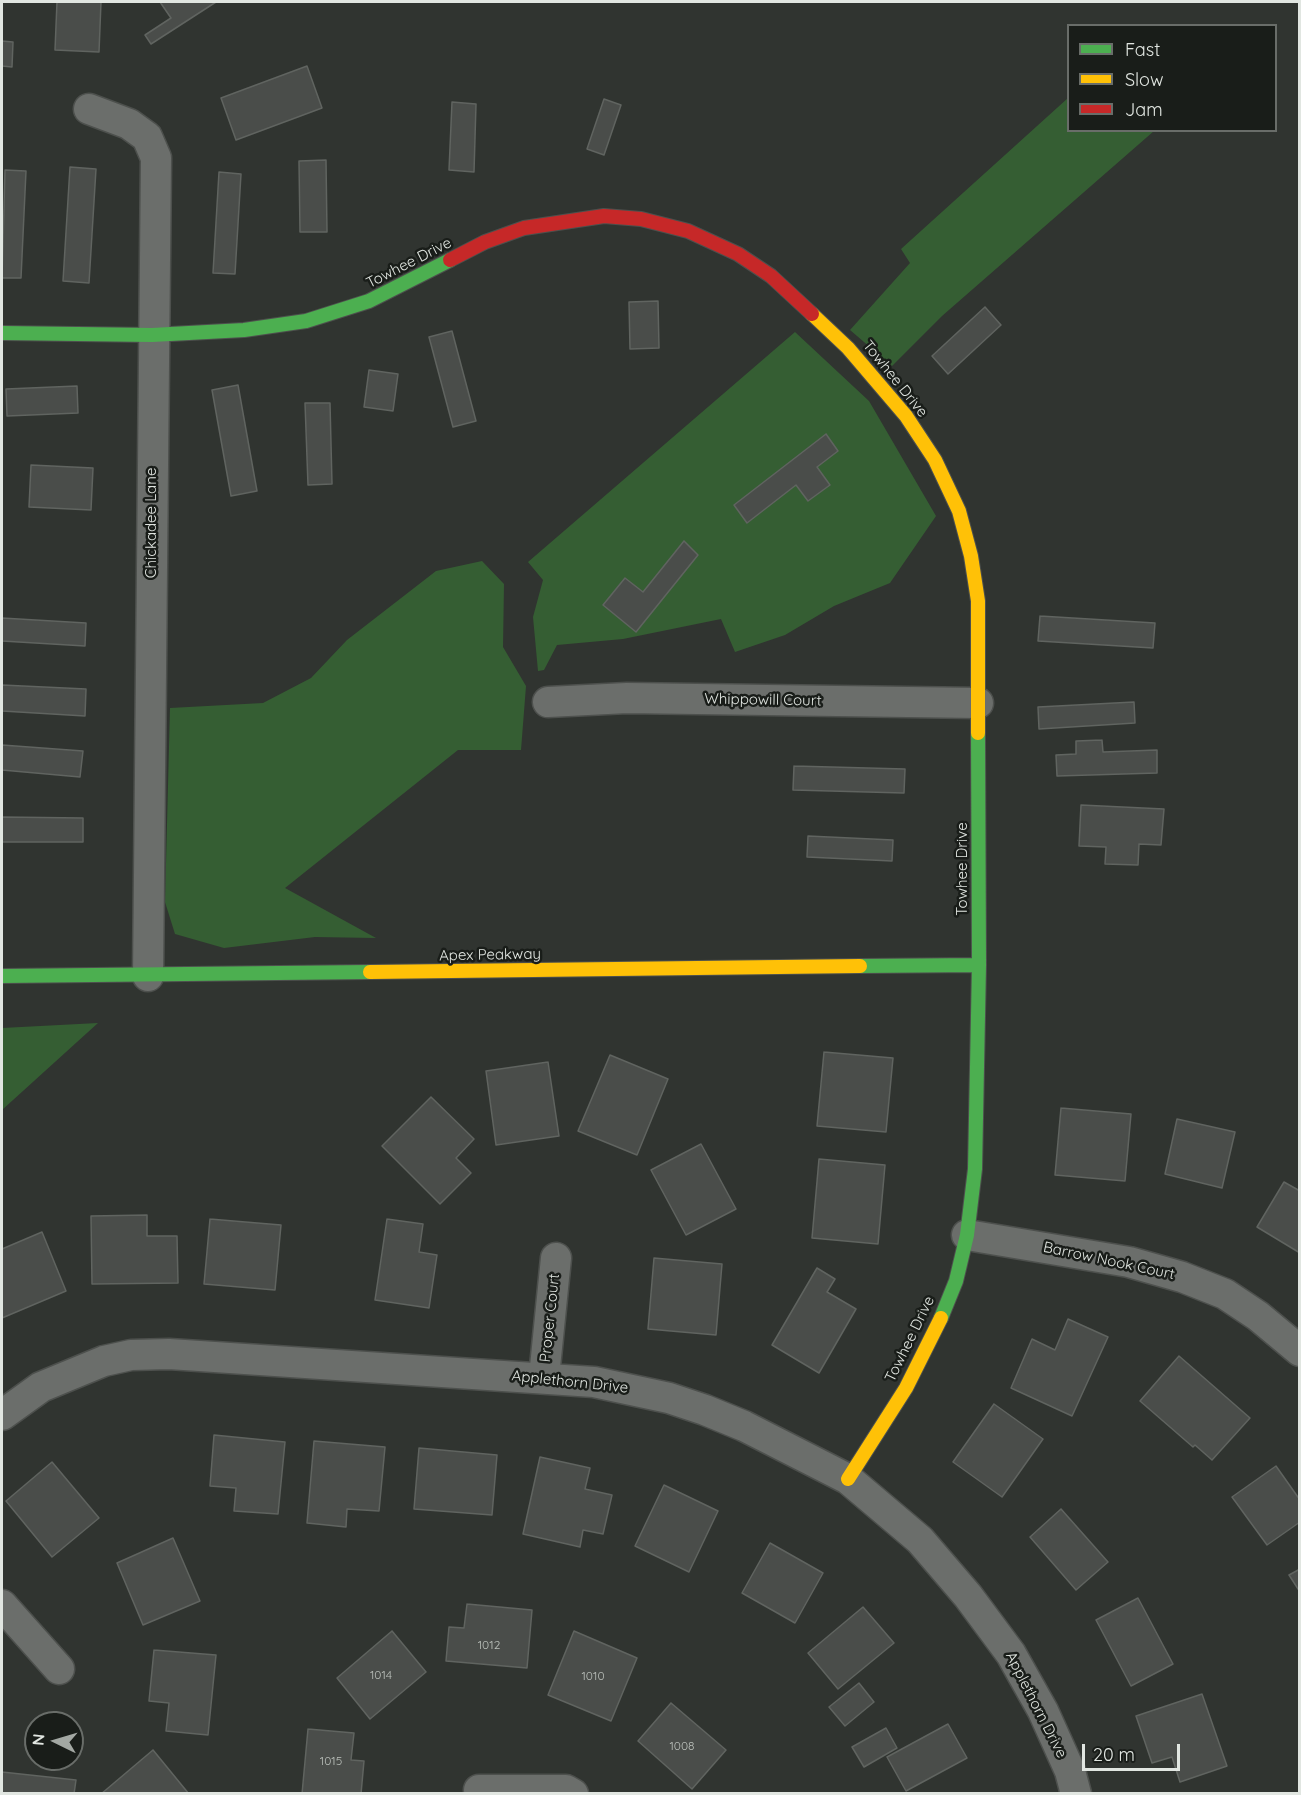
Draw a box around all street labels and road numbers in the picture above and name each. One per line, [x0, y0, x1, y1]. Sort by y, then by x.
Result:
street label: Towhee Drive [363, 234, 455, 292]
street label: Towhee Drive [859, 337, 931, 421]
street label: Chickadee Lane [142, 468, 160, 578]
street label: Whippowill Court [704, 690, 822, 710]
street label: Towhee Drive [953, 822, 971, 916]
street label: Apex Peakway [439, 945, 541, 965]
street label: Barrow Nook Court [1042, 1238, 1176, 1284]
street label: Proper Court [536, 1273, 564, 1363]
street label: Towhee Drive [881, 1293, 939, 1385]
street label: Applethorn Drive [511, 1367, 629, 1397]
street label: Applethorn Drive [1001, 1649, 1071, 1761]

